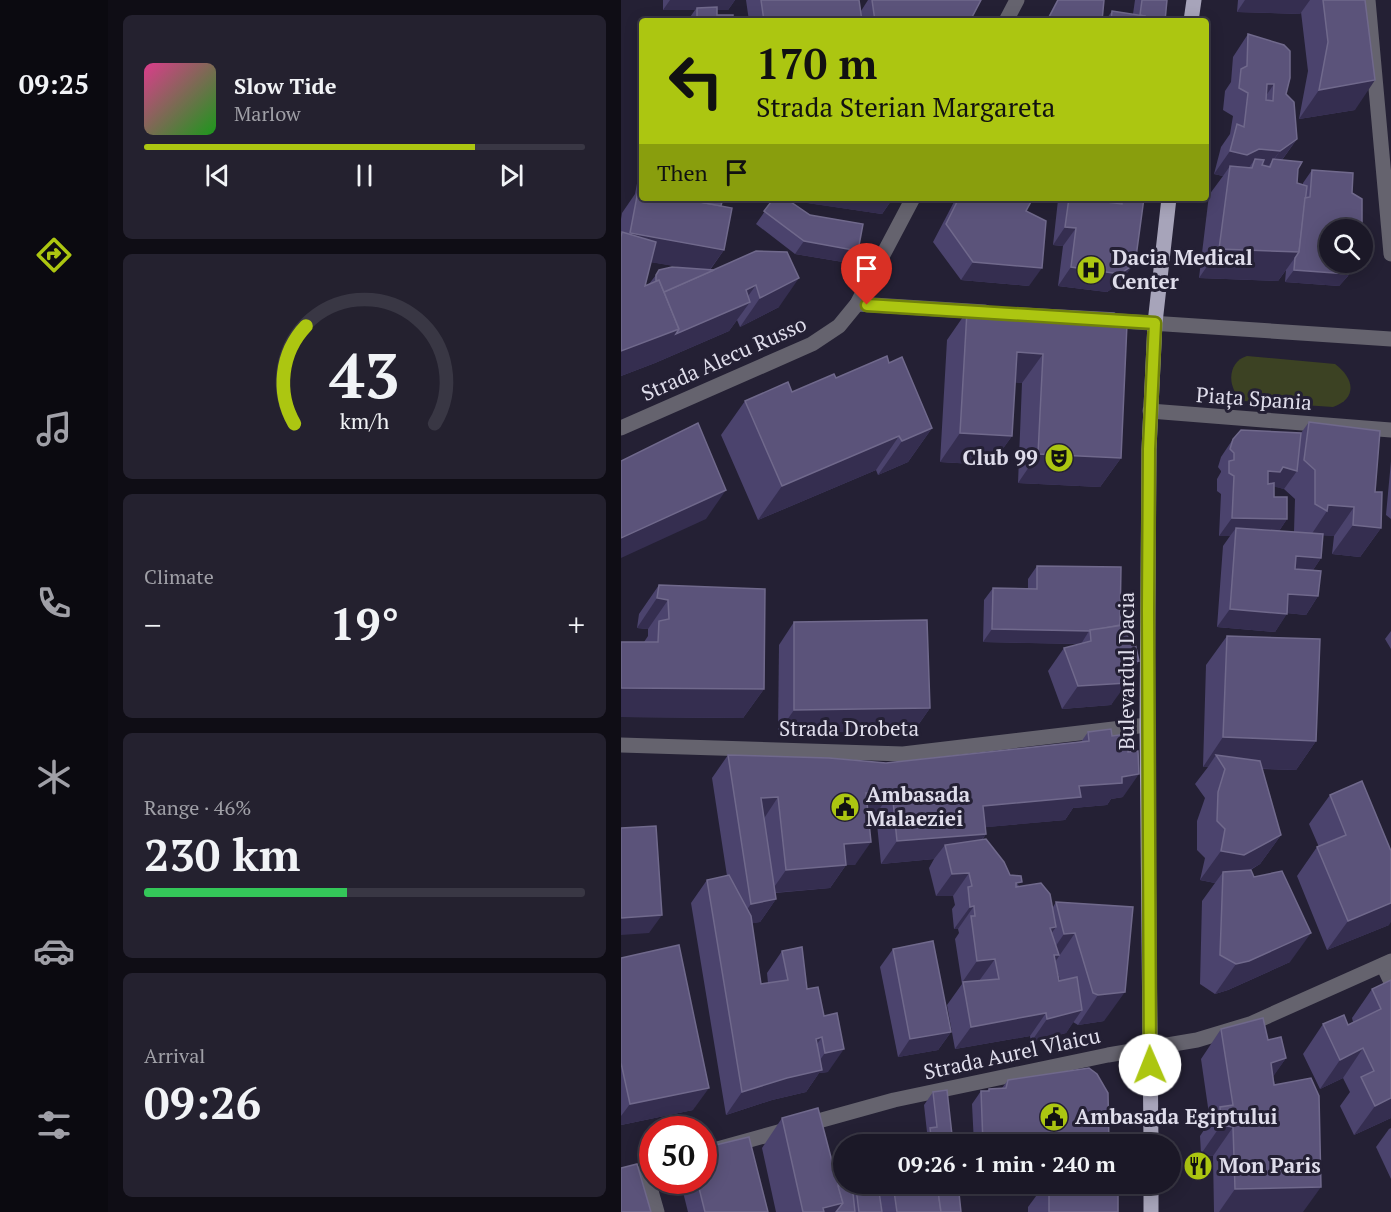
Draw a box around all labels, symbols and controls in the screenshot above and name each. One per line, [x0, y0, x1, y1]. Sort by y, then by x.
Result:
text: 170 m [756, 35, 877, 91]
icon: left [657, 42, 735, 120]
text: 09:25 [19, 66, 89, 102]
text: Slow Tide [234, 71, 337, 100]
text: Strada Sterian Margareta [756, 89, 1055, 125]
text: Marlow [234, 100, 301, 127]
icon: arrive [720, 156, 753, 189]
text: Then [657, 158, 708, 187]
icon: previous [201, 159, 234, 192]
icon: pause [348, 159, 381, 192]
icon: next [495, 159, 528, 192]
map controls [1319, 219, 1373, 273]
button: search [1319, 219, 1373, 273]
icon: directions [33, 234, 75, 276]
pin [841, 243, 892, 305]
place label: Dacia Medical Center [1112, 243, 1253, 295]
icon: arrive [850, 252, 883, 285]
hospital icon: Dacia Medical Center [1075, 254, 1107, 286]
street label: Strada Alecu Russo [637, 309, 811, 407]
text: 43 [329, 333, 400, 416]
street label: Piața Spania [1195, 380, 1313, 416]
text: km/h [340, 407, 390, 435]
icon: music [33, 408, 75, 450]
theatre icon: Club 99 [1043, 442, 1075, 474]
place label: Club 99 [963, 443, 1038, 471]
text: Climate [144, 563, 214, 590]
icon: phone [33, 582, 75, 624]
street label: Bulevardul Dacia [1112, 592, 1140, 750]
text: 19° [330, 593, 399, 653]
text: − [144, 603, 162, 646]
text: + [567, 603, 585, 646]
street label: Strada Drobeta [779, 714, 919, 742]
icon: climate [33, 756, 75, 798]
place label: Ambasada Malaeziei [866, 780, 971, 832]
public building icon: Ambasada Malaeziei [829, 791, 861, 823]
text: Range · 46% [144, 794, 251, 821]
text: 230 km [144, 824, 300, 884]
icon: car [33, 930, 75, 972]
street label: Strada Aurel Vlaicu [921, 1021, 1103, 1085]
position arrow [1118, 1033, 1182, 1097]
text: Arrival [144, 1042, 205, 1069]
text: 09:26 [144, 1072, 261, 1132]
public building icon: Ambasada Egiptului [1038, 1101, 1070, 1133]
place label: Ambasada Egiptului [1075, 1102, 1278, 1130]
icon: filters [33, 1104, 75, 1146]
speed limit sign: 50 [639, 1116, 717, 1194]
text: 09:26 · 1 min · 240 m [898, 1149, 1116, 1178]
restaurant icon: Mon Paris [1182, 1150, 1214, 1182]
place label: Mon Paris [1219, 1151, 1321, 1179]

